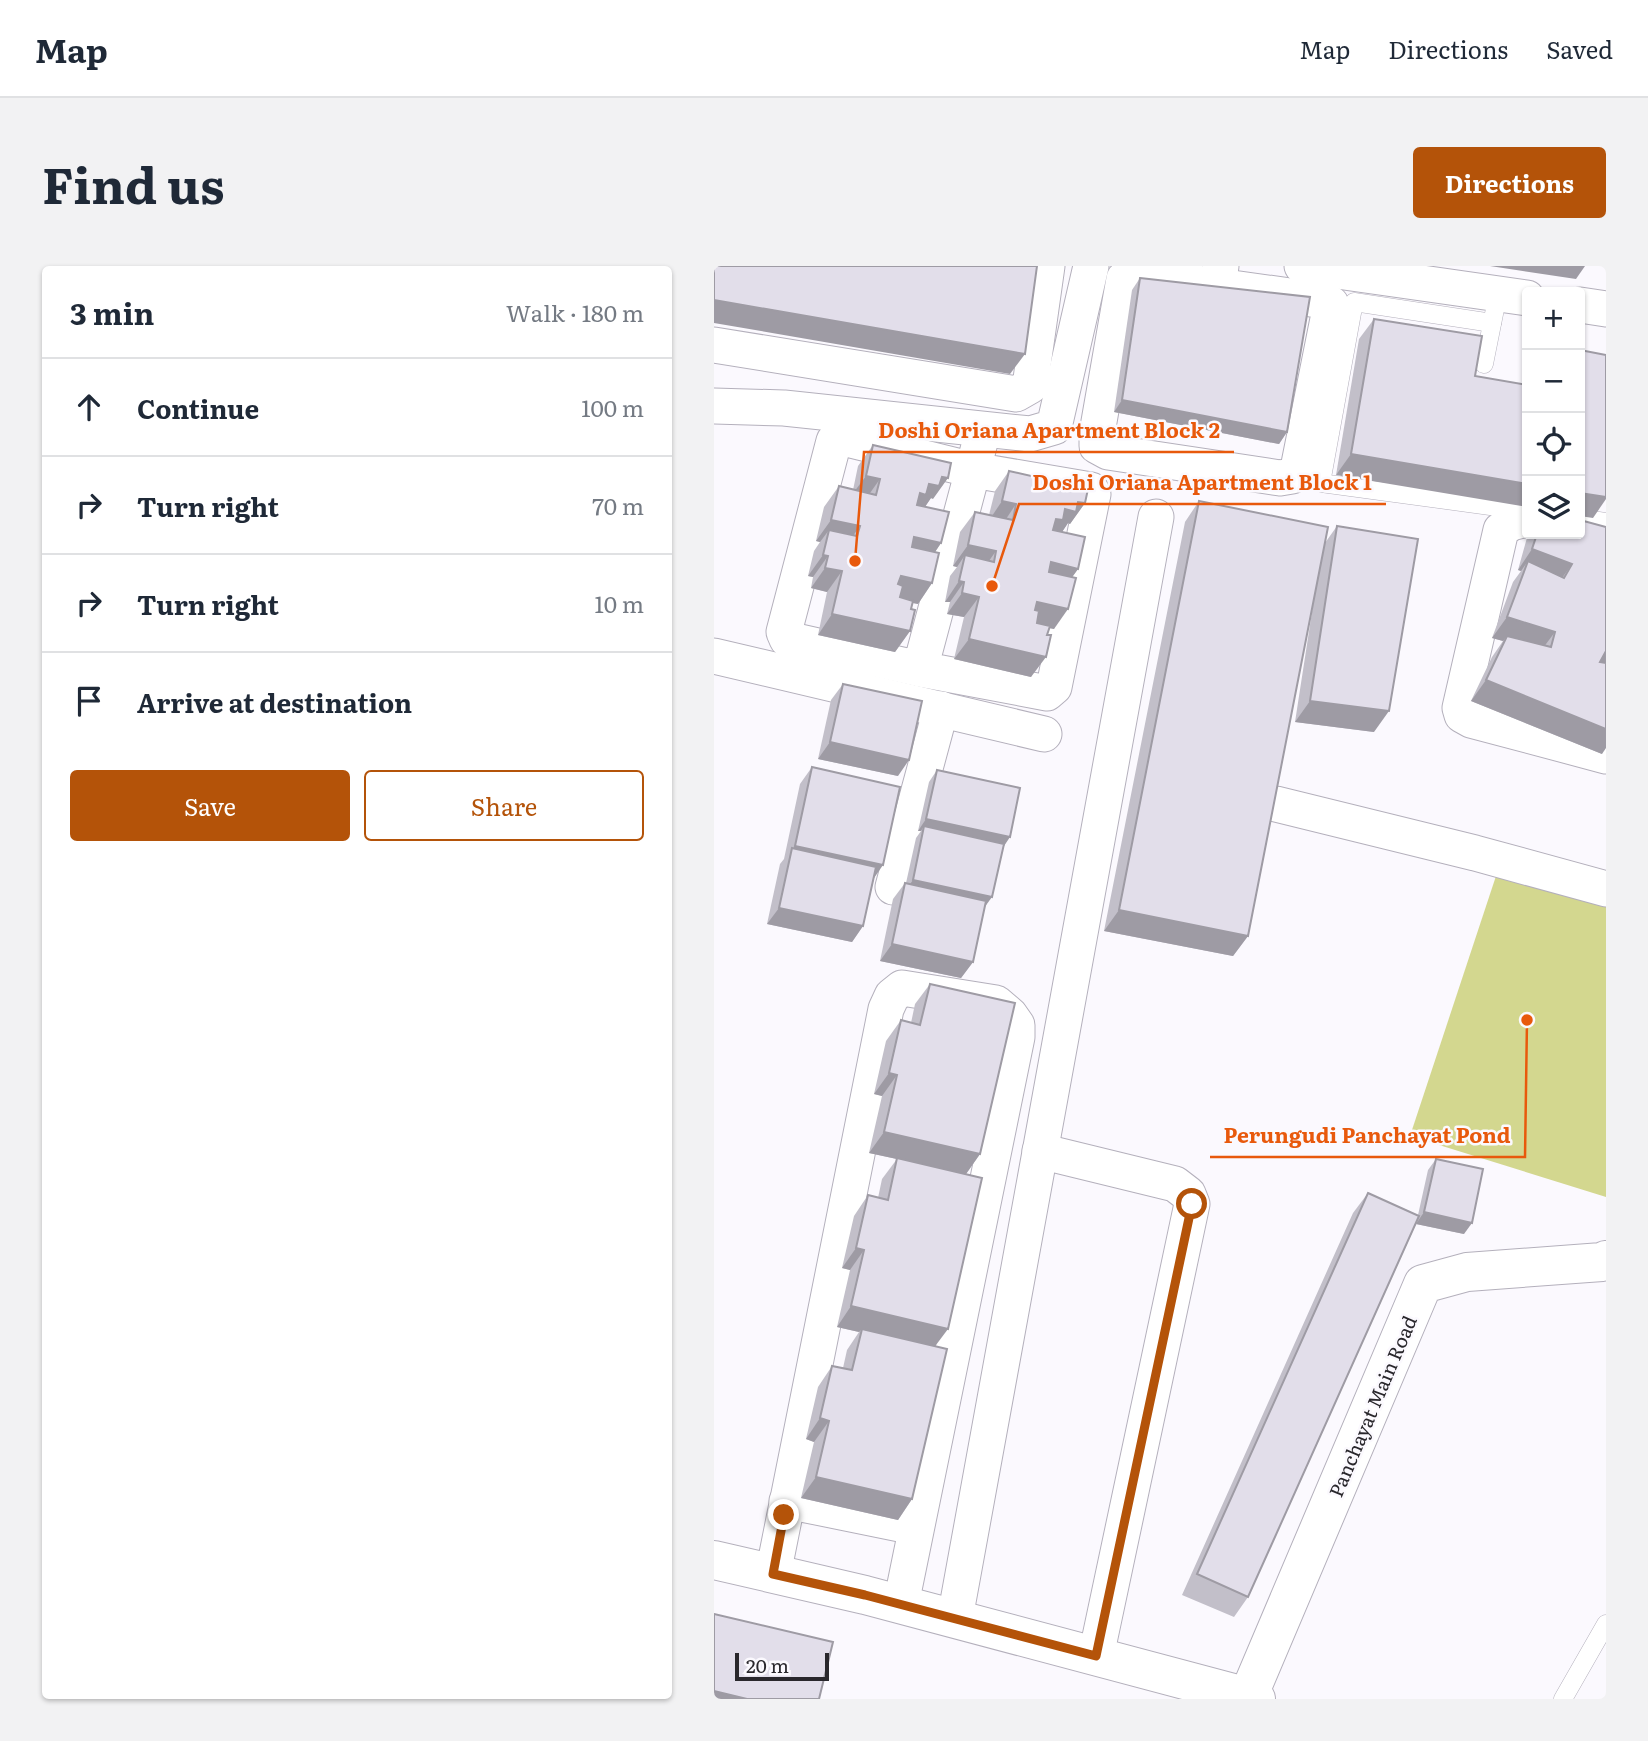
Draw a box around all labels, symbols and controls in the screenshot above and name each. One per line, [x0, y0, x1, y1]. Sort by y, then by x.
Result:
text: Map [35, 24, 108, 73]
text: Map [1299, 31, 1350, 66]
text: Directions [1388, 31, 1508, 66]
text: Saved [1546, 31, 1613, 66]
text: Find us [42, 146, 225, 219]
button: Directions [1413, 147, 1606, 218]
map controls [1522, 287, 1585, 539]
button: + [1522, 287, 1585, 350]
text: 3 min [70, 290, 154, 334]
text: Walk · 180 m [506, 295, 644, 329]
button: − [1522, 350, 1585, 413]
icon: ahead [70, 388, 108, 426]
text: Continue [137, 388, 259, 427]
text: 100 m [581, 390, 644, 424]
callout: Doshi Oriana Apartment Block 2 [864, 410, 1234, 452]
text: Doshi Oriana Apartment Block 2 [878, 413, 1220, 444]
button: locate [1522, 413, 1585, 476]
callout: Doshi Oriana Apartment Block 1 [1019, 462, 1386, 504]
text: Doshi Oriana Apartment Block 1 [1032, 465, 1372, 496]
button: layers [1522, 476, 1585, 539]
icon: right [70, 486, 108, 524]
text: Turn right [137, 486, 279, 525]
text: 70 m [592, 488, 644, 522]
icon: right [70, 584, 108, 622]
text: Turn right [137, 584, 279, 623]
text: 10 m [594, 586, 644, 620]
icon: arrive [70, 682, 108, 720]
text: Arrive at destination [137, 682, 412, 721]
button: Save [70, 770, 350, 841]
button: Share [364, 770, 644, 841]
callout: Perungudi Panchayat Pond [1210, 1115, 1525, 1157]
text: Perungudi Panchayat Pond [1224, 1118, 1511, 1149]
route start [1176, 1188, 1207, 1219]
street label: Panchayat Main Road [1321, 1311, 1423, 1501]
route end [768, 1499, 799, 1530]
scale bar [735, 1650, 830, 1682]
text: 20 m [746, 1651, 789, 1679]

